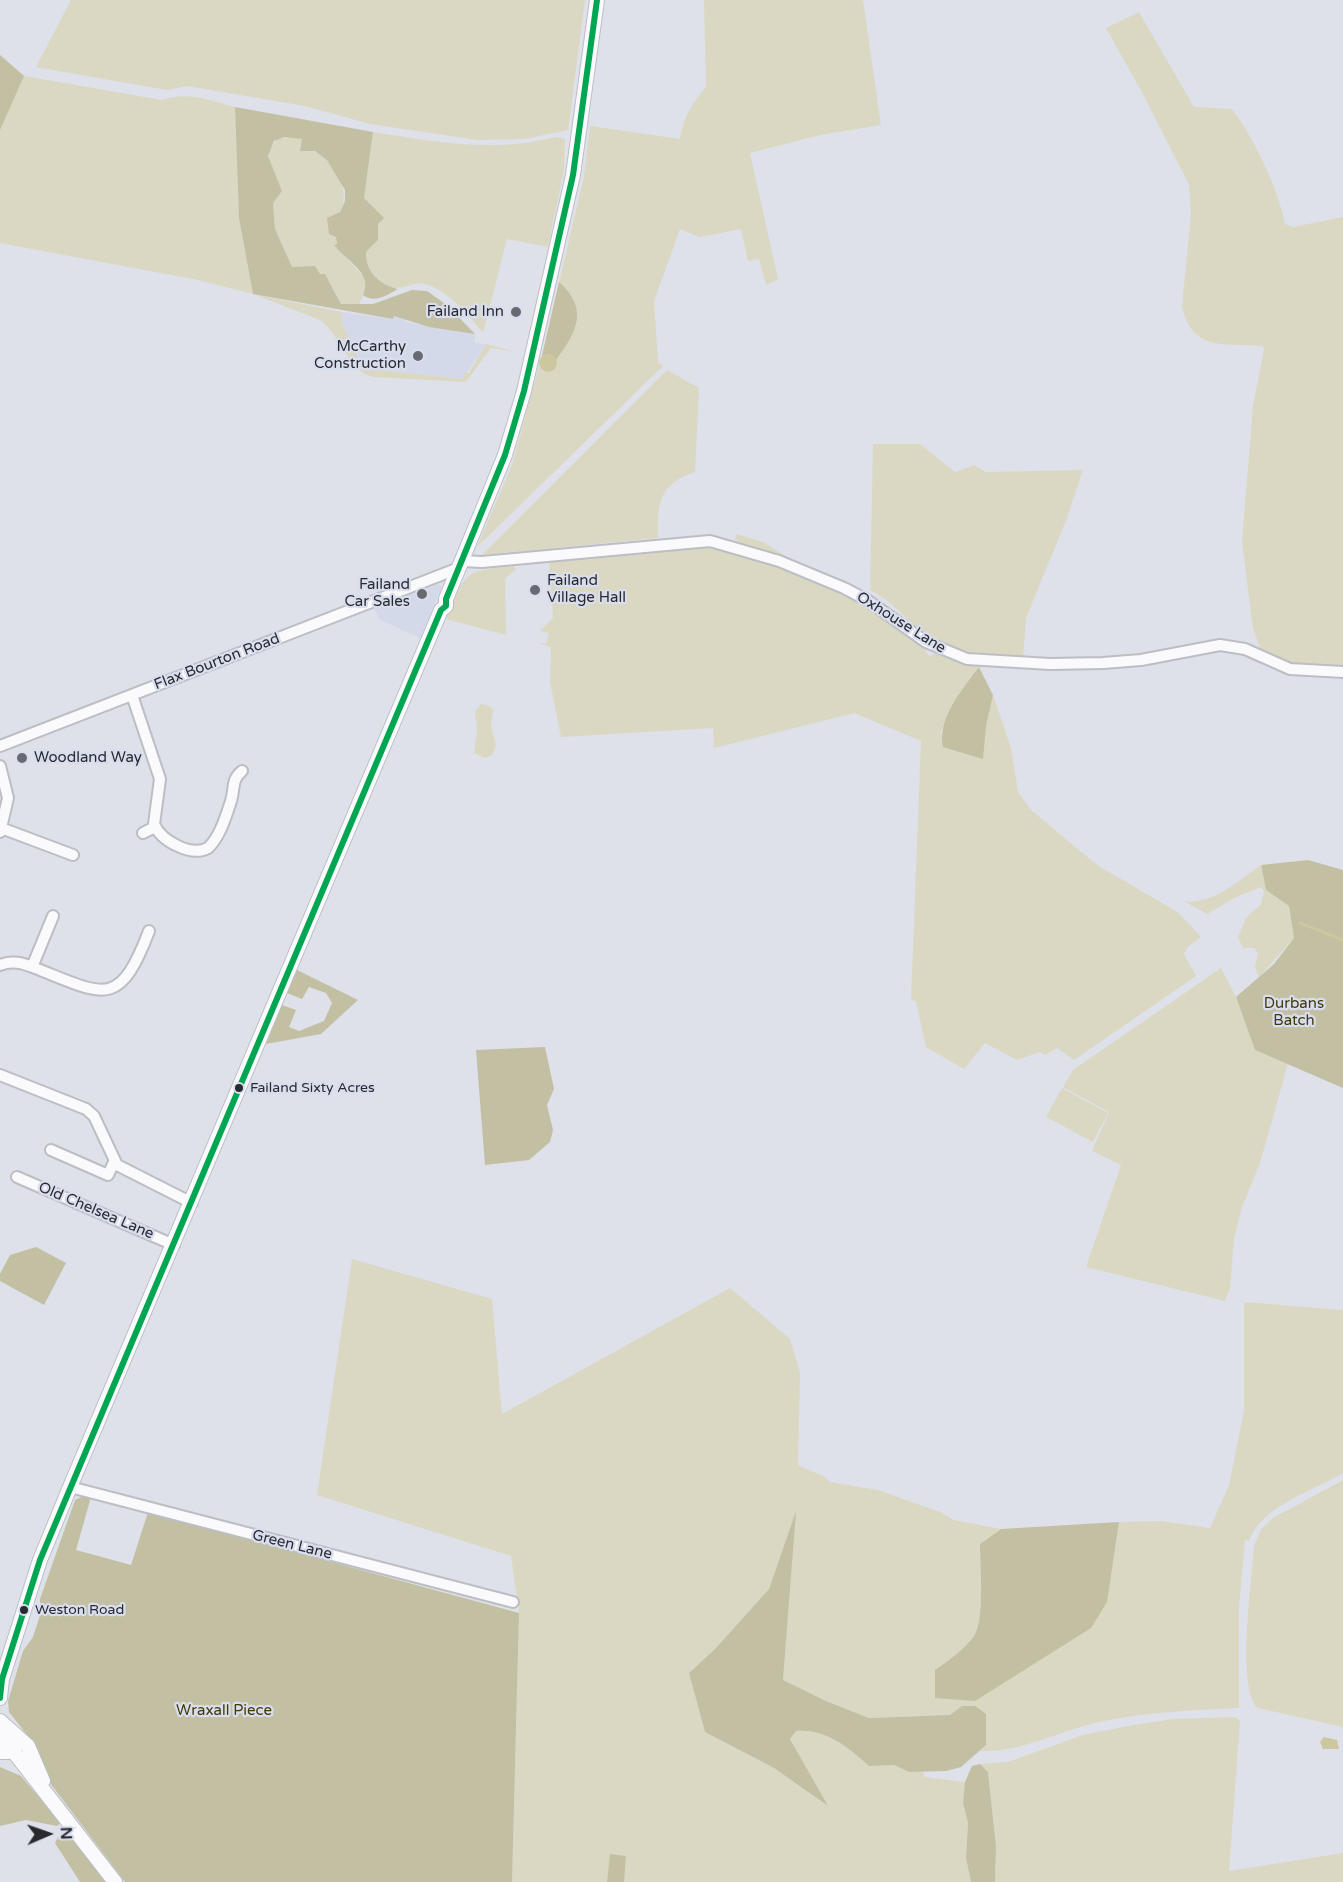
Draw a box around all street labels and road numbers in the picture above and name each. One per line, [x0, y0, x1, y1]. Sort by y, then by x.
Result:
street label: Oxhouse Lane [853, 588, 949, 658]
street label: Flax Bourton Road [152, 630, 282, 694]
street label: Old Chelsea Lane [36, 1179, 156, 1243]
street label: Green Lane [250, 1526, 334, 1564]

